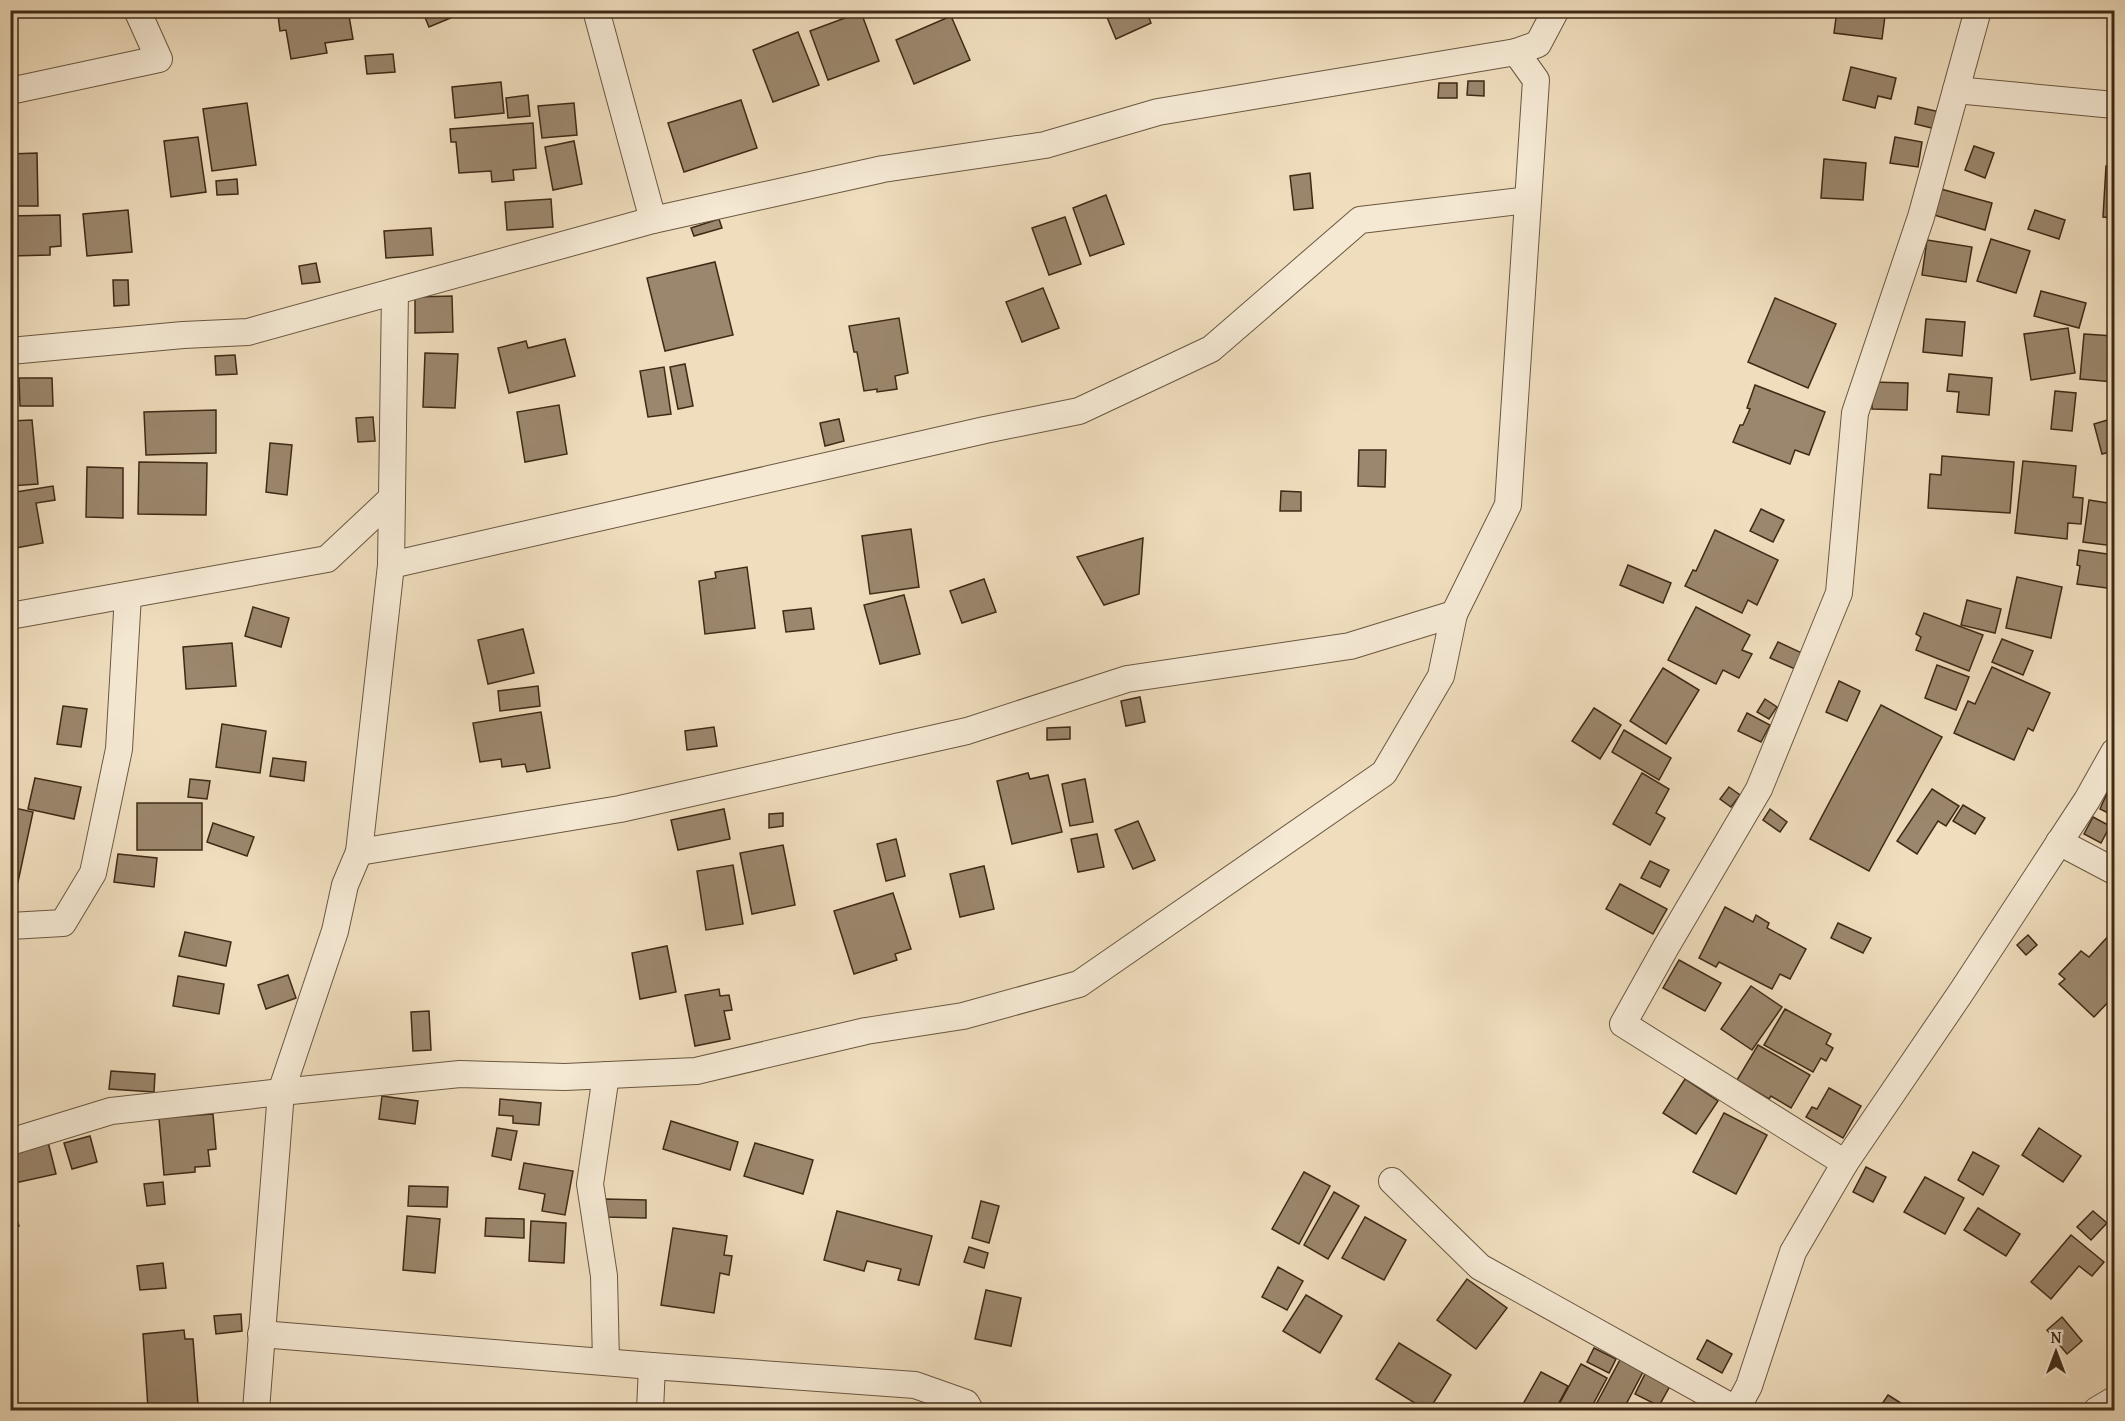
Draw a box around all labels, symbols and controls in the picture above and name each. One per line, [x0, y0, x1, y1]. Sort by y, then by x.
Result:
north arrow [2026, 1322, 2086, 1382]
text: N [2051, 1325, 2062, 1349]

